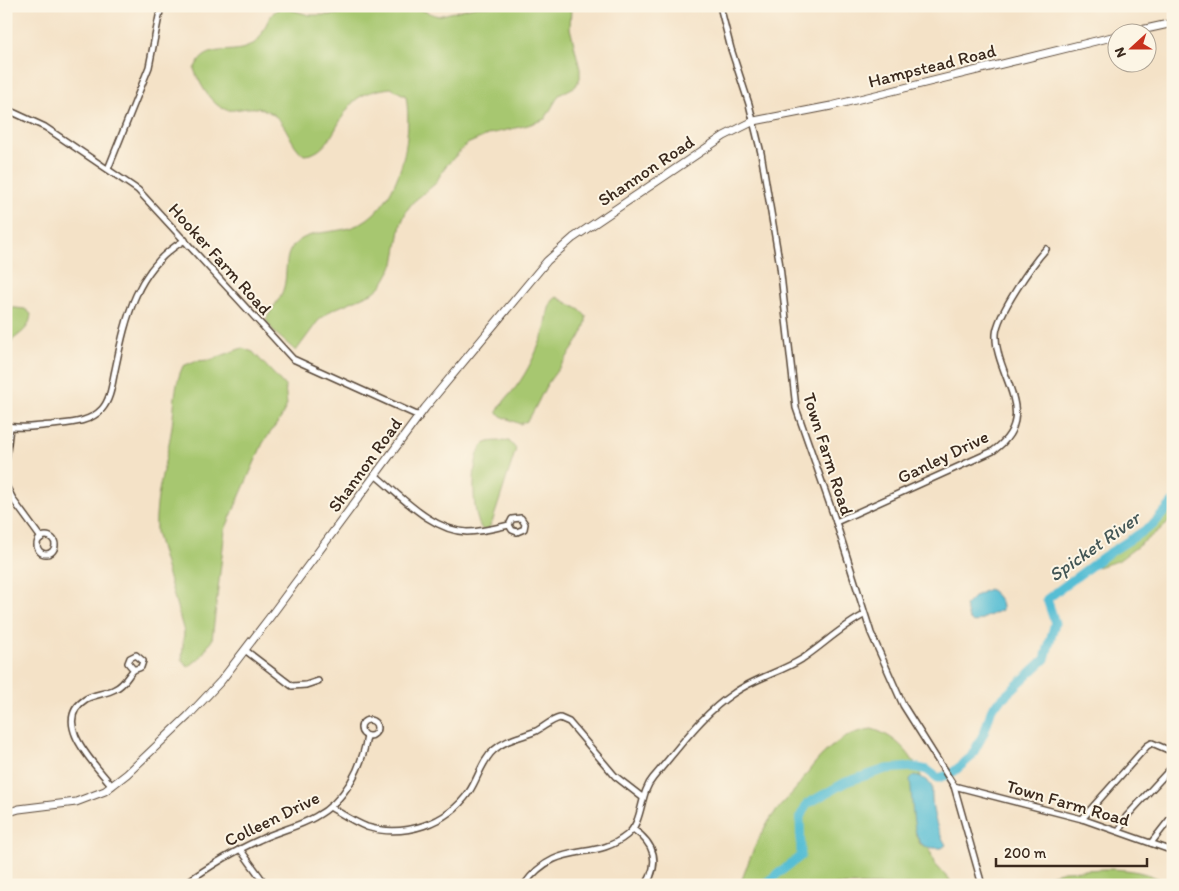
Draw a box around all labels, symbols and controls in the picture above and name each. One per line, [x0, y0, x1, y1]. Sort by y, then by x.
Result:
north arrow [1106, 22, 1156, 72]
street label: Hampstead Road [866, 39, 998, 93]
text: N [1111, 45, 1130, 60]
street label: Shannon Road [594, 131, 699, 211]
street label: Hooker Farm Road [164, 198, 276, 320]
street label: Town Farm Road [798, 390, 858, 518]
street label: Shannon Road [323, 413, 407, 517]
street label: Ganley Drive [894, 425, 992, 489]
water label: Spicket River [1044, 505, 1146, 586]
street label: Town Farm Road [1004, 775, 1133, 831]
street label: Colleen Drive [221, 787, 323, 851]
scale bar [996, 836, 1148, 868]
text: 200 m [1004, 844, 1047, 862]

